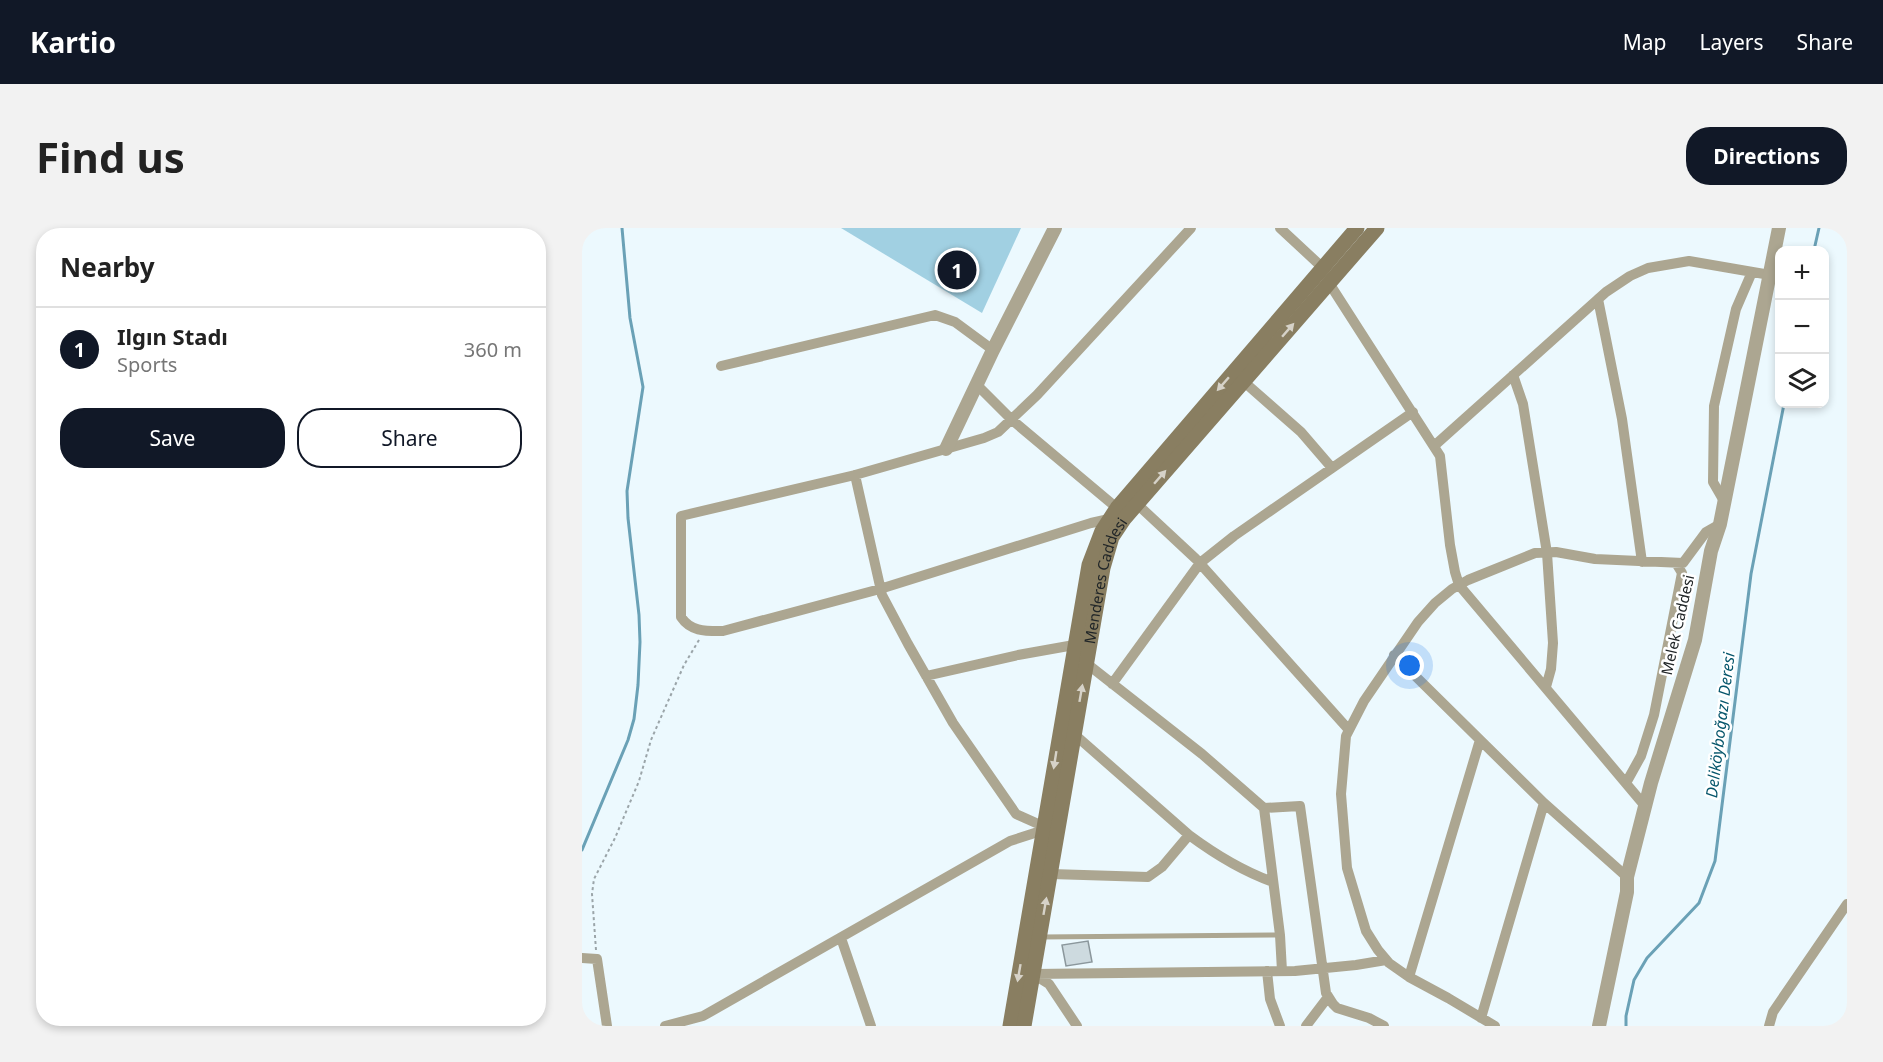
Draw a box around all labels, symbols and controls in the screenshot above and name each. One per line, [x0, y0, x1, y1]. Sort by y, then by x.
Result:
text: Kartio [30, 23, 116, 61]
text: Map [1623, 28, 1667, 56]
text: Layers [1700, 28, 1764, 56]
text: Share [1797, 28, 1853, 56]
button: Directions [1686, 127, 1847, 185]
text: Find us [36, 128, 185, 185]
map controls [1775, 246, 1829, 408]
button: + [1775, 246, 1829, 300]
pin: 1 [938, 248, 976, 292]
text: Nearby [60, 249, 155, 285]
button: − [1775, 300, 1829, 354]
text: Ilgın Stadı [117, 321, 228, 351]
one-way arrow [1281, 323, 1294, 338]
text: 1 [74, 336, 85, 363]
text: 360 m [464, 336, 522, 363]
text: Sports [117, 351, 177, 378]
button: layers [1775, 354, 1829, 408]
one-way arrow [1217, 376, 1230, 392]
button: Save [60, 408, 285, 468]
button: Share [297, 408, 522, 468]
one-way arrow [1154, 469, 1167, 485]
street label: Menderes Caddesi [1079, 513, 1131, 645]
street label: Melek Caddesi [1656, 573, 1698, 677]
water label: Deliköyboğazı Deresi [1700, 650, 1740, 799]
your location [1395, 651, 1424, 680]
one-way arrow [1077, 684, 1086, 703]
one-way arrow [1051, 751, 1060, 770]
one-way arrow [1041, 897, 1050, 916]
one-way arrow [1014, 964, 1023, 983]

